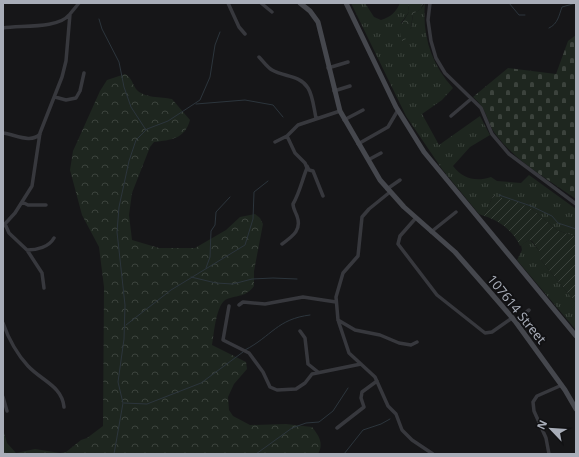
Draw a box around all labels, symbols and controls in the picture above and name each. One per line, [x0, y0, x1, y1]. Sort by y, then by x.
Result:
street label: 107614 Street [483, 271, 551, 348]
north arrow [531, 409, 571, 449]
text: N [533, 417, 550, 432]

